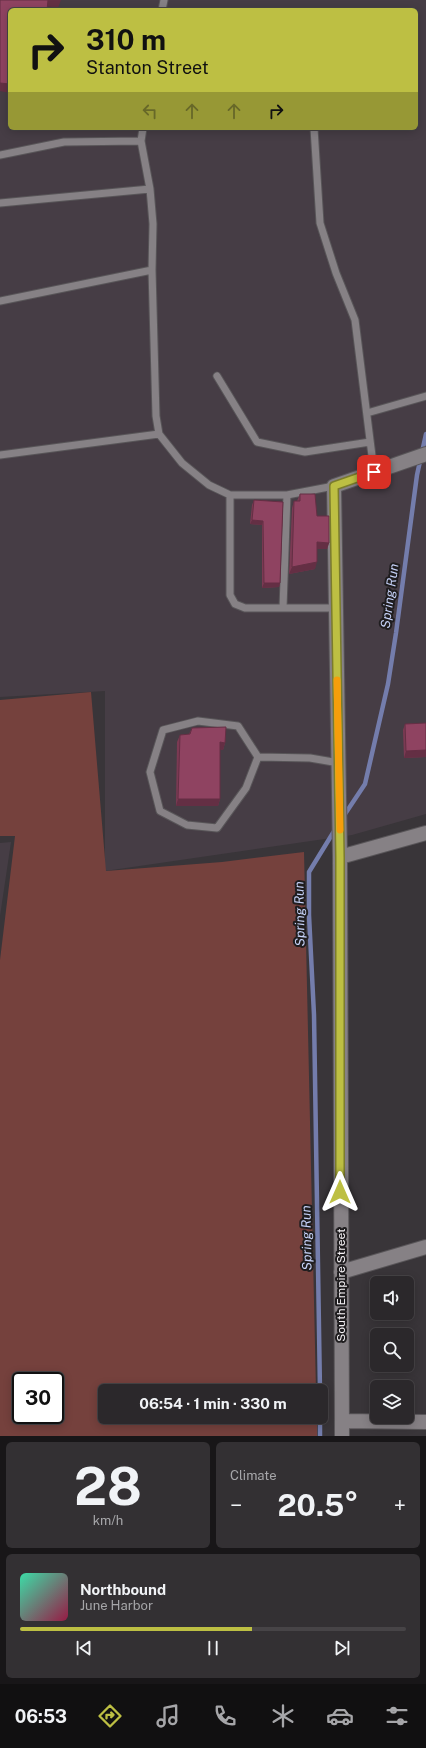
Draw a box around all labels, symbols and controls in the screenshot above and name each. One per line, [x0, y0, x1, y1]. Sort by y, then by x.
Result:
text: 310 m [86, 23, 166, 56]
icon: right [20, 24, 72, 76]
text: Stanton Street [86, 57, 209, 78]
icon: left [139, 100, 161, 122]
icon: ahead [181, 100, 203, 122]
icon: ahead [223, 100, 245, 122]
icon: right [265, 100, 287, 122]
pin [357, 455, 391, 489]
icon: arrive [363, 461, 385, 483]
water label: Spring Run [378, 563, 401, 629]
water label: Spring Run [291, 881, 308, 947]
position arrow [319, 1171, 361, 1213]
water label: Spring Run [298, 1205, 315, 1271]
street label: South Empire Street [334, 1228, 348, 1342]
map controls [370, 1276, 414, 1424]
button: sound [370, 1276, 414, 1320]
button: search [370, 1328, 414, 1372]
speed limit sign: 30 [12, 1372, 64, 1424]
button: layers [370, 1380, 414, 1424]
text: 06:54 · 1 min · 330 m [139, 1395, 287, 1412]
text: 28 [74, 1456, 142, 1517]
text: Climate [230, 1468, 277, 1483]
text: 20.5° [278, 1487, 358, 1523]
text: − [230, 1492, 242, 1518]
text: + [394, 1492, 406, 1518]
text: km/h [93, 1513, 123, 1528]
text: Northbound [80, 1581, 166, 1598]
text: June Harbor [80, 1598, 153, 1613]
icon: previous [73, 1637, 95, 1659]
icon: pause [202, 1637, 224, 1659]
icon: next [331, 1637, 353, 1659]
icon: directions [96, 1702, 124, 1730]
icon: music [154, 1702, 182, 1730]
icon: phone [211, 1702, 239, 1730]
icon: climate [269, 1702, 297, 1730]
icon: car [326, 1702, 354, 1730]
icon: filters [383, 1702, 411, 1730]
text: 06:53 [15, 1706, 67, 1727]

